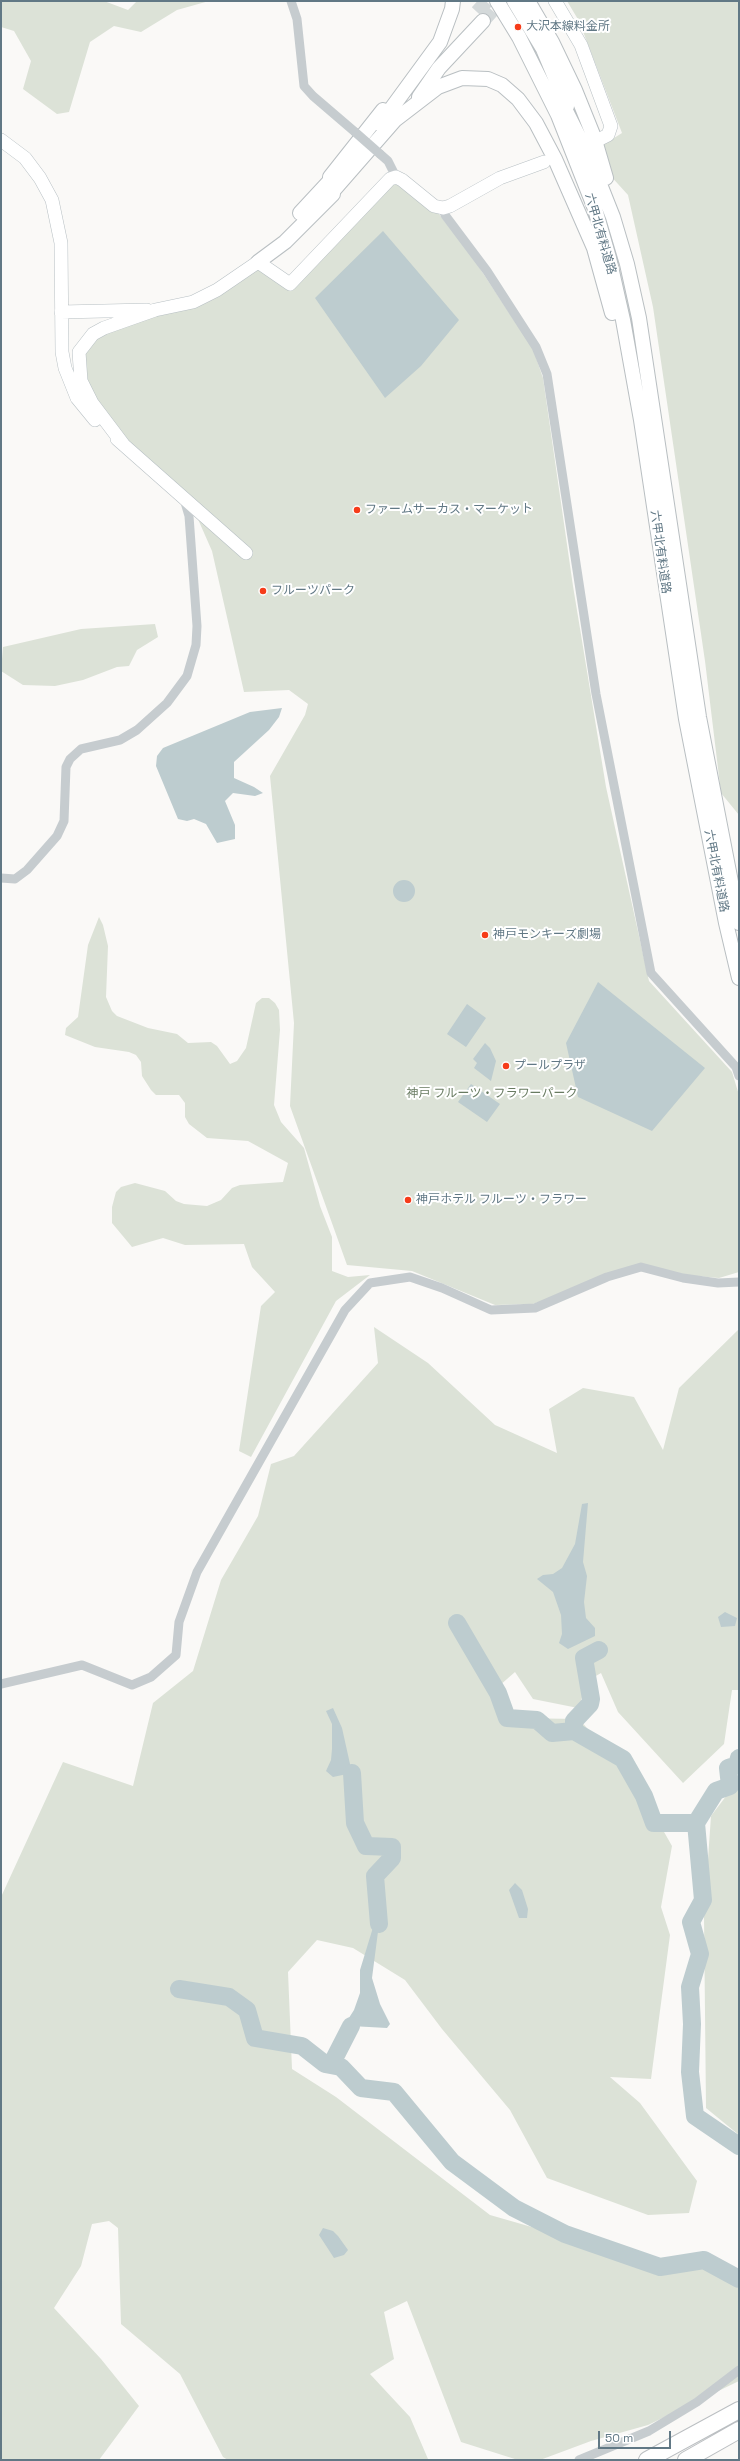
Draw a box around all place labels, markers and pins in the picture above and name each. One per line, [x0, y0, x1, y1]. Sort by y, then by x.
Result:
place label: 大沢本線料金所 [526, 20, 610, 34]
marker: 大沢本線料金所 [513, 22, 523, 32]
place label: ファームサーカス・マーケット [365, 503, 533, 517]
marker: ファームサーカス・マーケット [352, 505, 362, 515]
place label: フルーツパーク [271, 584, 355, 598]
marker: フルーツパーク [258, 586, 268, 596]
place label: 神戸モンキーズ劇場 [493, 928, 601, 942]
marker: 神戸モンキーズ劇場 [480, 930, 490, 940]
place label: プールプラザ [514, 1059, 586, 1073]
marker: プールプラザ [501, 1061, 511, 1071]
place label: 神戸ホテル フルーツ・フラワー [416, 1193, 587, 1207]
marker: 神戸ホテル フルーツ・フラワー [403, 1195, 413, 1205]

